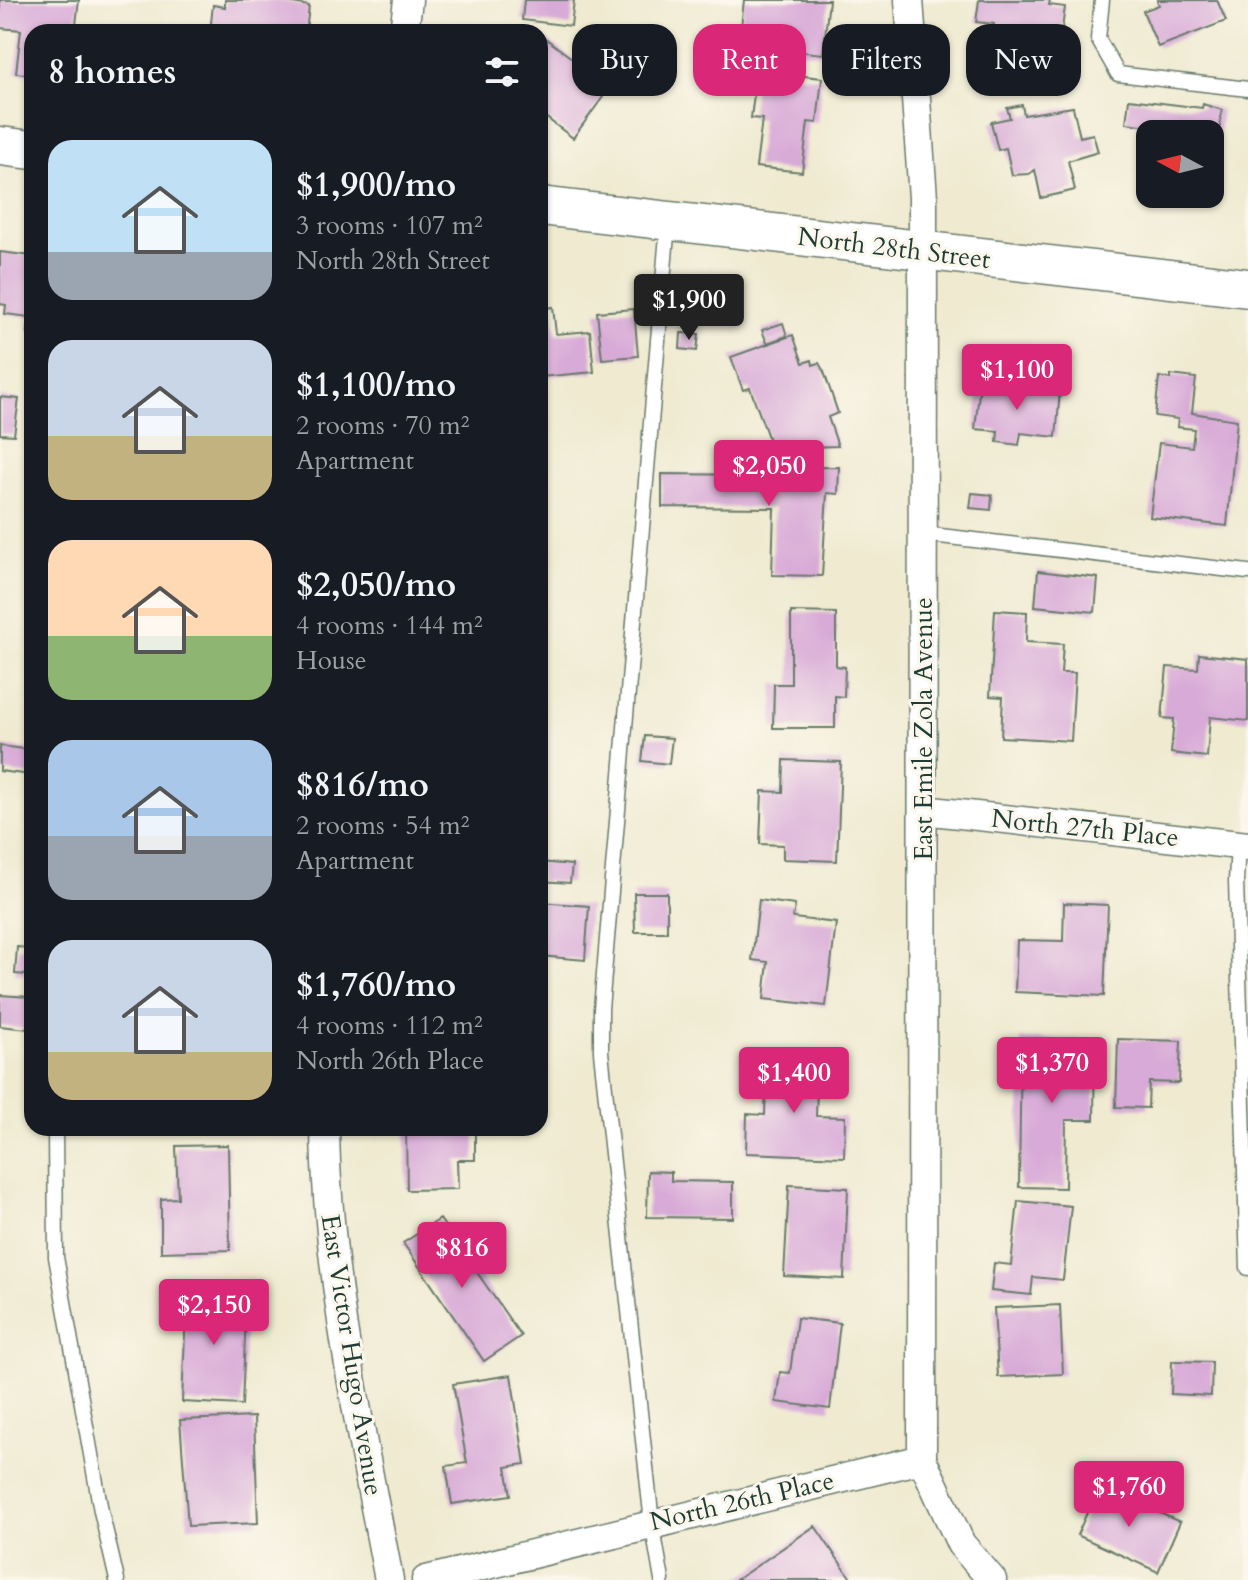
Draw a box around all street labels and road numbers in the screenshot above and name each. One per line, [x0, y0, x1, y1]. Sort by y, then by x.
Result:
street label: North 28th Street [796, 219, 992, 277]
street label: East Emile Zola Avenue [906, 597, 941, 861]
street label: North 27th Place [990, 801, 1180, 855]
street label: East Victor Hugo Avenue [312, 1212, 392, 1498]
street label: North 26th Place [646, 1463, 838, 1539]

